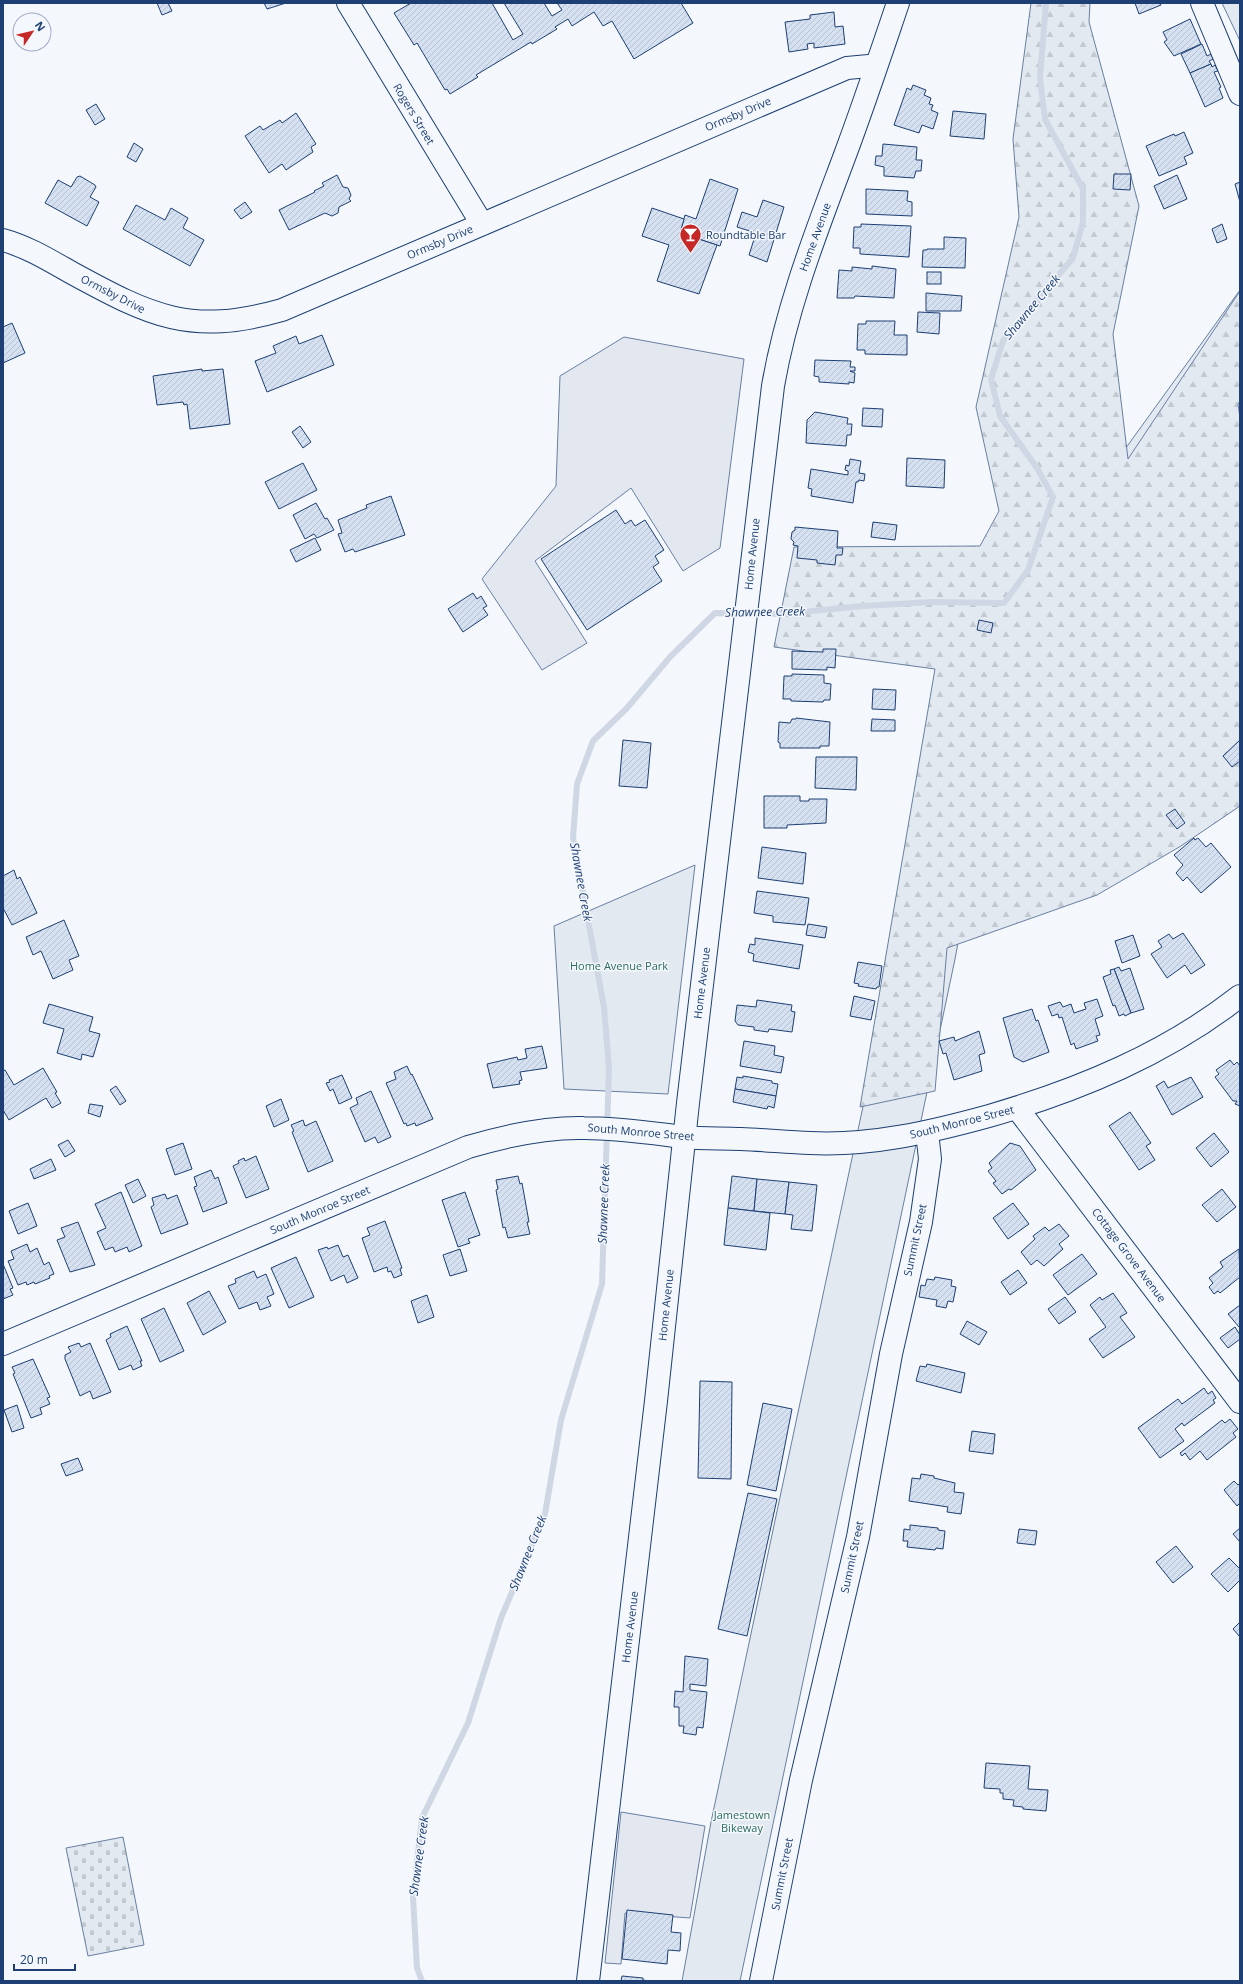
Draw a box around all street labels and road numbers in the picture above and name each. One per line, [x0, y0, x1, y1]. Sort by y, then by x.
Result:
street label: Rogers Street [390, 80, 439, 147]
street label: Ormsby Drive [702, 93, 773, 134]
street label: Home Avenue [795, 200, 834, 273]
street label: Ormsby Drive [404, 221, 475, 262]
street label: Ormsby Drive [78, 271, 148, 316]
street label: Home Avenue [740, 517, 763, 591]
street label: Home Avenue [690, 946, 713, 1020]
street label: South Monroe Street [908, 1101, 1016, 1142]
street label: South Monroe Street [587, 1119, 695, 1144]
street label: South Monroe Street [268, 1182, 372, 1237]
street label: Summit Street [900, 1202, 929, 1277]
street label: Cottage Grove Avenue [1089, 1204, 1170, 1305]
street label: Home Avenue [654, 1268, 677, 1342]
street label: Summit Street [837, 1519, 866, 1594]
street label: Home Avenue [618, 1590, 641, 1664]
street label: Summit Street [767, 1836, 796, 1911]

